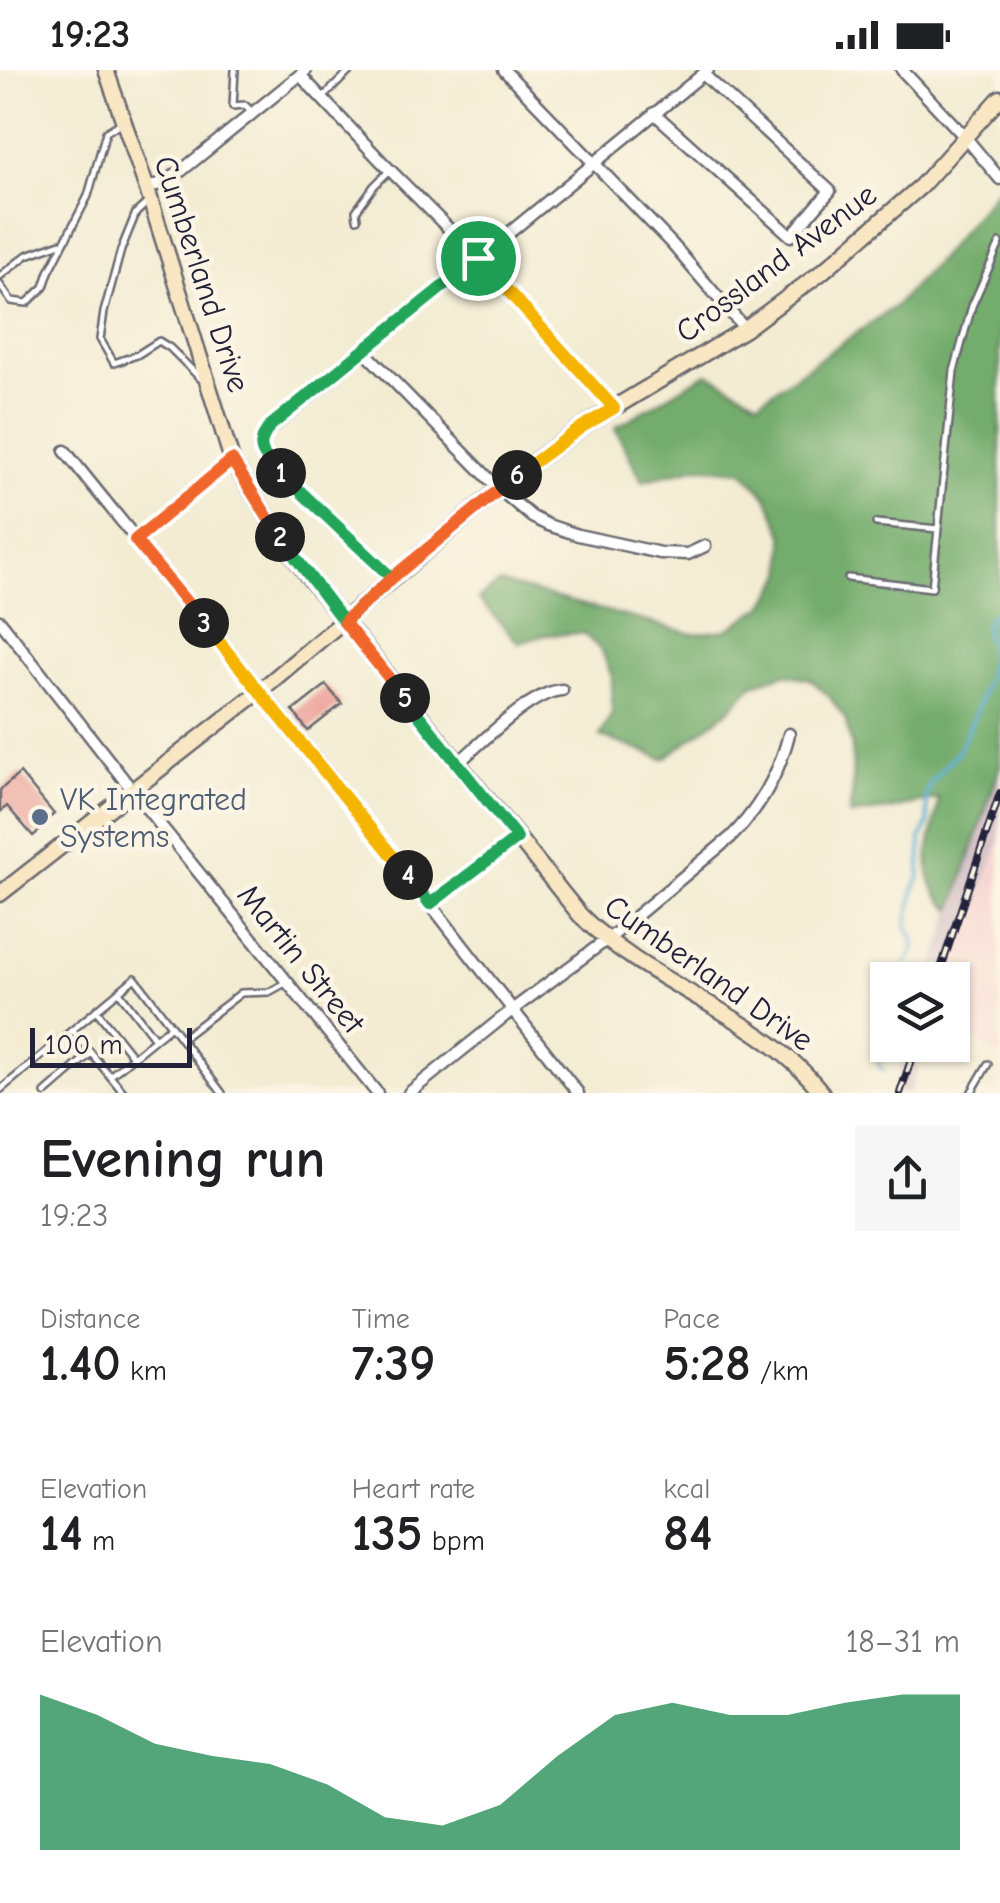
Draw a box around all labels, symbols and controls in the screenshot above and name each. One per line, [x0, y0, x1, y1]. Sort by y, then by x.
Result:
text: 19:23 [50, 13, 130, 57]
street label: Cumberland Drive [146, 151, 258, 397]
street label: Crossland Avenue [668, 176, 884, 350]
pin [436, 216, 521, 301]
icon: arrive [451, 231, 506, 286]
pin: 1 [256, 448, 306, 498]
pin: 6 [492, 450, 542, 500]
text: 1 [275, 457, 287, 489]
text: 6 [510, 459, 524, 491]
pin: 2 [255, 512, 305, 562]
text: 2 [273, 521, 287, 553]
pin: 3 [179, 598, 229, 648]
text: 3 [197, 607, 211, 639]
pin: 5 [380, 673, 430, 723]
text: 5 [398, 682, 412, 714]
place label: VK Integrated Systems [60, 781, 247, 855]
marker: VK Integrated Systems [29, 806, 51, 828]
pin: 4 [383, 850, 433, 900]
text: 4 [401, 859, 415, 891]
street label: Martin Street [230, 877, 373, 1042]
street label: Cumberland Drive [598, 887, 820, 1059]
map controls [870, 962, 970, 1062]
button: layers [870, 962, 970, 1062]
scale bar [30, 1023, 192, 1068]
text: 100 m [45, 1029, 123, 1061]
button: share [855, 1126, 960, 1231]
text: Evening run [40, 1127, 325, 1191]
text: 19:23 [40, 1197, 108, 1234]
text: Distance [40, 1303, 140, 1335]
text: Time [352, 1303, 410, 1335]
text: Pace [663, 1303, 720, 1335]
text: 1.40 [40, 1335, 121, 1393]
text: 7:39 [352, 1335, 435, 1393]
text: 5:28 [663, 1335, 751, 1393]
text: km [121, 1355, 167, 1387]
text: /km [751, 1355, 809, 1387]
text: Elevation [40, 1473, 147, 1505]
text: Heart rate [352, 1473, 475, 1505]
text: kcal [663, 1473, 710, 1505]
text: 14 [40, 1505, 83, 1563]
text: 135 [352, 1505, 423, 1563]
text: 84 [663, 1505, 712, 1563]
text: m [83, 1525, 115, 1557]
text: bpm [423, 1525, 485, 1557]
text: Elevation [40, 1623, 163, 1660]
text: 18–31 m [846, 1623, 960, 1660]

